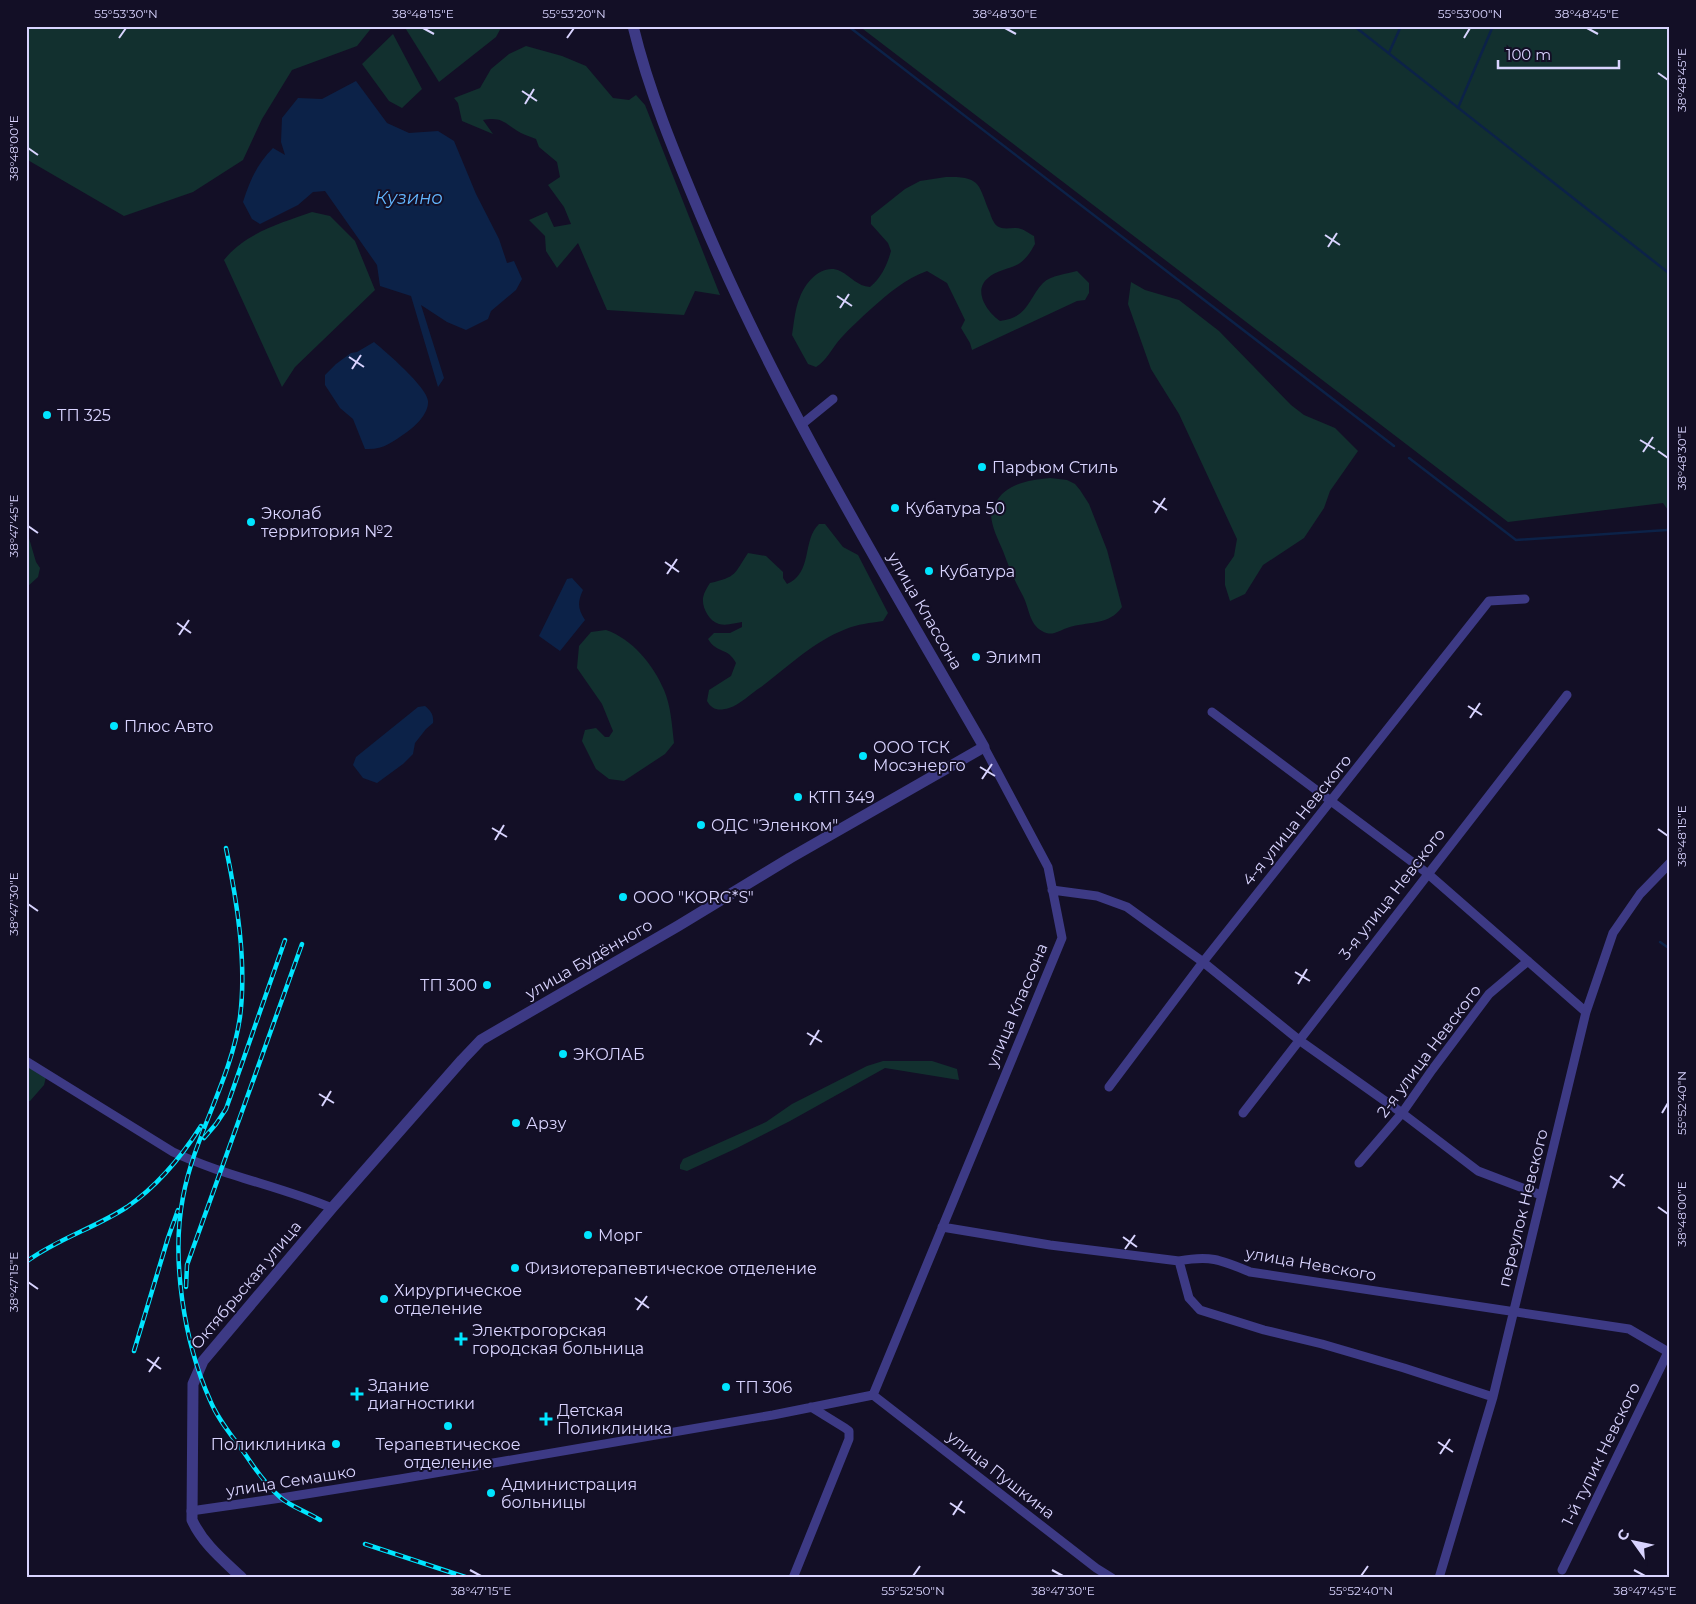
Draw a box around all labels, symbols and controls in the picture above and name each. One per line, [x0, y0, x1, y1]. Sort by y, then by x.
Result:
text: 55°53'30"N [94, 6, 158, 21]
text: 38°48'15"E [392, 6, 454, 21]
text: 55°53'20"N [542, 6, 606, 21]
text: 38°48'30"E [973, 6, 1037, 21]
text: 55°53'00"N [1438, 6, 1502, 21]
text: 38°48'45"E [1555, 6, 1619, 21]
scale bar [1498, 38, 1620, 70]
text: 100 m [1506, 45, 1551, 64]
text: 38°48'45"E [1674, 48, 1689, 112]
text: 38°48'00"E [6, 115, 21, 181]
water label: Кузино [375, 187, 443, 209]
place label: ТП 325 [57, 406, 111, 425]
marker: ТП 325 [41, 409, 53, 421]
text: 38°48'30"E [1674, 426, 1689, 490]
place label: Парфюм Стиль [992, 458, 1118, 477]
marker: Парфюм Стиль [976, 461, 988, 473]
text: 38°47'45"E [6, 495, 21, 557]
place label: Кубатура 50 [905, 499, 1005, 518]
marker: Кубатура 50 [889, 502, 901, 514]
place label: Эколаб территория №2 [261, 504, 393, 541]
marker: Эколаб территория №2 [245, 516, 257, 528]
street label: улица Классона [883, 548, 966, 673]
place label: Кубатура [939, 562, 1015, 581]
marker: Кубатура [923, 565, 935, 577]
place label: Элимп [986, 648, 1042, 667]
marker: Элимп [970, 651, 982, 663]
place label: Плюс Авто [124, 717, 213, 736]
marker: Плюс Авто [108, 720, 120, 732]
place label: ООО ТСК Мосэнерго [873, 738, 966, 775]
marker: ООО ТСК Мосэнерго [857, 750, 869, 762]
street label: 4-я улица Невского [1238, 751, 1356, 889]
place label: КТП 349 [808, 788, 875, 807]
marker: КТП 349 [792, 791, 804, 803]
text: 38°48'15"E [1674, 805, 1689, 867]
place label: ОДС "Эленком" [711, 816, 838, 835]
marker: ОДС "Эленком" [695, 819, 707, 831]
street label: 3-я улица Невского [1335, 825, 1449, 963]
text: 38°47'30"E [6, 872, 21, 936]
place label: ООО "KORG*S" [633, 888, 754, 907]
marker: ООО "KORG*S" [617, 891, 629, 903]
street label: улица Будённого [521, 915, 656, 1004]
street label: улица Классона [982, 940, 1052, 1071]
place label: ТП 300 [420, 976, 477, 995]
marker: ТП 300 [481, 979, 493, 991]
street label: 2-я улица Невского [1373, 981, 1485, 1121]
place label: ЭКОЛАБ [573, 1045, 645, 1064]
marker: ЭКОЛАБ [557, 1048, 569, 1060]
text: 55°52'40"N [1674, 1071, 1689, 1135]
place label: Арзу [526, 1114, 566, 1133]
marker: Арзу [510, 1117, 522, 1129]
street label: переулок Невского [1494, 1127, 1552, 1289]
text: 38°48'00"E [1674, 1181, 1689, 1247]
street label: Октябрьская улица [187, 1217, 305, 1353]
place label: Морг [598, 1226, 643, 1245]
marker: Морг [582, 1229, 594, 1241]
street label: улица Невского [1243, 1243, 1378, 1285]
text: 38°47'15"E [6, 1252, 21, 1312]
place label: Физиотерапевтическое отделение [525, 1259, 817, 1278]
marker: Физиотерапевтическое отделение [509, 1262, 521, 1274]
place label: Хирургическое отделение [394, 1281, 522, 1318]
marker: Хирургическое отделение [378, 1293, 390, 1305]
place label: Электрогорская городская больница [472, 1321, 644, 1358]
marker: Электрогорская городская больница [454, 1332, 468, 1346]
place label: Здание диагностики [368, 1376, 475, 1413]
place label: ТП 306 [736, 1378, 792, 1397]
street label: 1-й тупик Невского [1558, 1379, 1644, 1529]
marker: ТП 306 [720, 1381, 732, 1393]
marker: Здание диагностики [350, 1387, 364, 1401]
place label: Детская Поликлиника [557, 1401, 672, 1438]
marker: Детская Поликлиника [539, 1412, 553, 1426]
marker: Терапевтическое отделение [442, 1420, 454, 1432]
street label: улица Пушкина [943, 1426, 1059, 1523]
place label: Поликлиника [211, 1435, 326, 1454]
place label: Терапевтическое отделение [375, 1435, 521, 1472]
marker: Поликлиника [330, 1438, 342, 1450]
street label: улица Семашко [224, 1461, 357, 1501]
place label: Администрация больницы [501, 1475, 637, 1512]
marker: Администрация больницы [485, 1487, 497, 1499]
north arrow [1608, 1516, 1658, 1566]
text: С [1613, 1526, 1633, 1544]
text: 38°47'15"E [451, 1583, 511, 1598]
text: 55°52'50"N [881, 1583, 945, 1598]
text: 38°47'30"E [1031, 1583, 1095, 1598]
text: 55°52'40"N [1329, 1583, 1393, 1598]
text: 38°47'45"E [1614, 1583, 1676, 1598]

